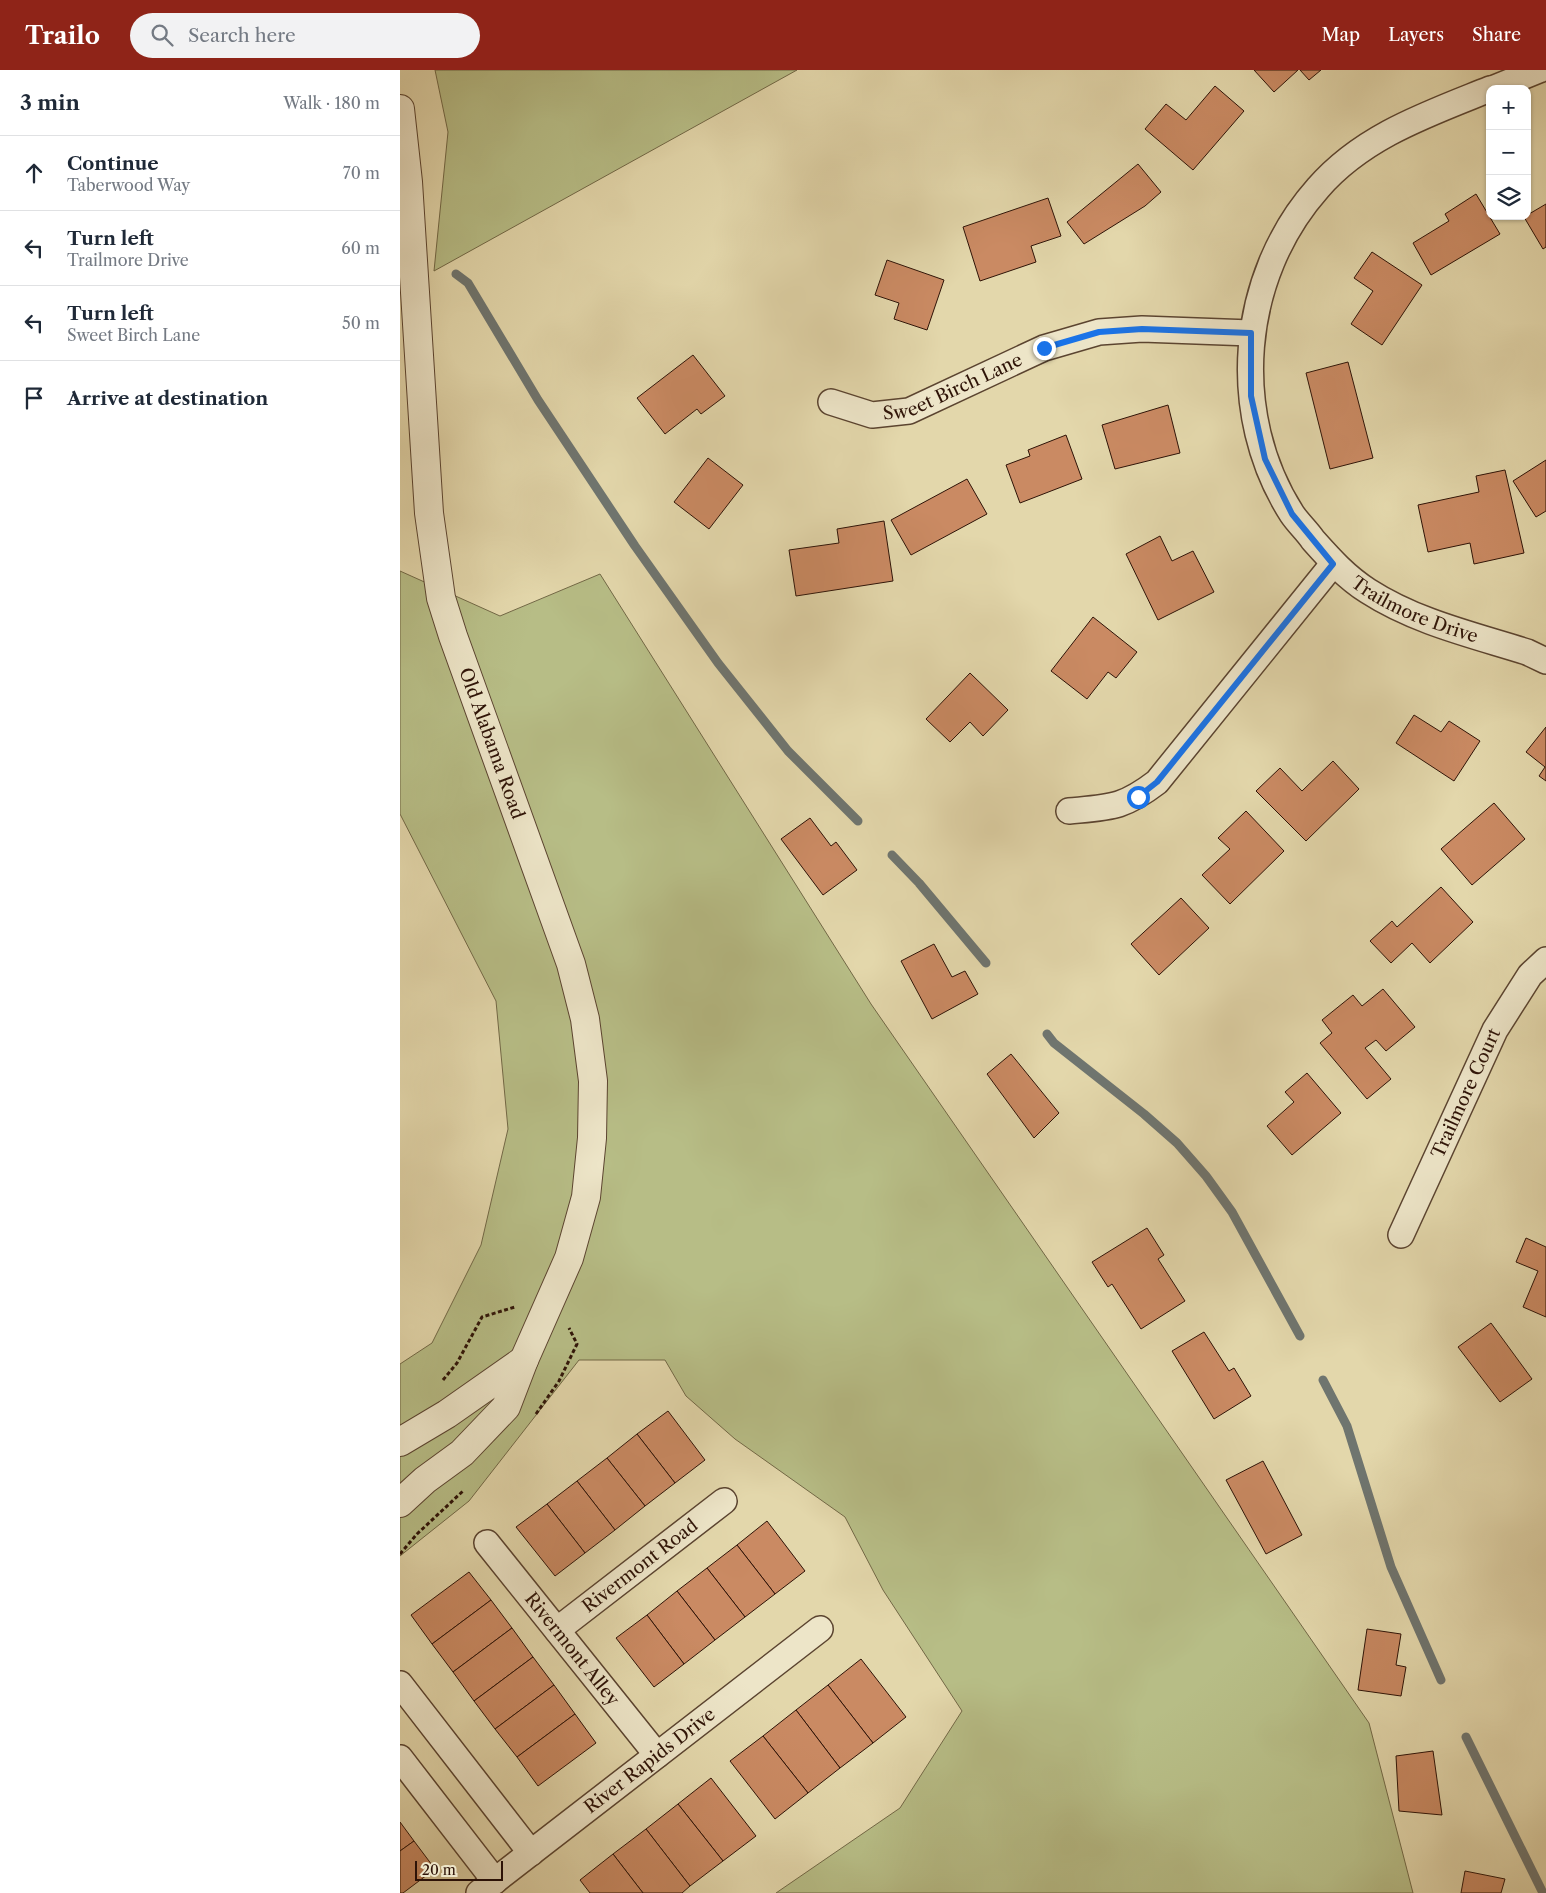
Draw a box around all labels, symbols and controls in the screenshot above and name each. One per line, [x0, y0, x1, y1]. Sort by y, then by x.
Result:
search box [130, 13, 480, 58]
text: Trailo [25, 21, 100, 50]
icon: search [148, 21, 176, 49]
text: Search here [188, 24, 296, 47]
text: Map [1322, 24, 1360, 46]
text: Layers [1388, 24, 1444, 46]
text: Share [1472, 24, 1521, 46]
map controls [1486, 85, 1531, 220]
button: + [1486, 85, 1531, 130]
text: 3 min [20, 90, 80, 115]
text: Walk · 180 m [283, 93, 380, 113]
button: − [1486, 130, 1531, 175]
text: Continue [67, 152, 159, 175]
icon: ahead [20, 159, 48, 187]
text: 70 m [343, 163, 380, 183]
text: Taberwood Way [67, 175, 190, 195]
button: layers [1486, 175, 1531, 220]
text: Turn left [67, 227, 154, 250]
icon: left [20, 234, 48, 262]
text: 60 m [341, 238, 380, 258]
text: Trailmore Drive [67, 250, 189, 270]
text: Turn left [67, 302, 154, 325]
icon: left [20, 309, 48, 337]
text: 50 m [342, 313, 380, 333]
text: Sweet Birch Lane [67, 325, 200, 345]
route end [1033, 337, 1056, 360]
street label: Sweet Birch Lane [882, 349, 1026, 425]
icon: arrive [20, 384, 48, 412]
text: Arrive at destination [67, 387, 268, 410]
street label: Trailmore Drive [1347, 572, 1481, 648]
street label: Old Alabama Road [454, 665, 529, 822]
route start [1127, 786, 1150, 809]
street label: Trailmore Court [1427, 1024, 1506, 1162]
street label: Rivermont Road [578, 1514, 702, 1617]
street label: Rivermont Alley [520, 1588, 625, 1711]
street label: River Rapids Drive [580, 1703, 720, 1818]
scale bar [415, 1858, 502, 1881]
text: 20 m [422, 1861, 456, 1879]

